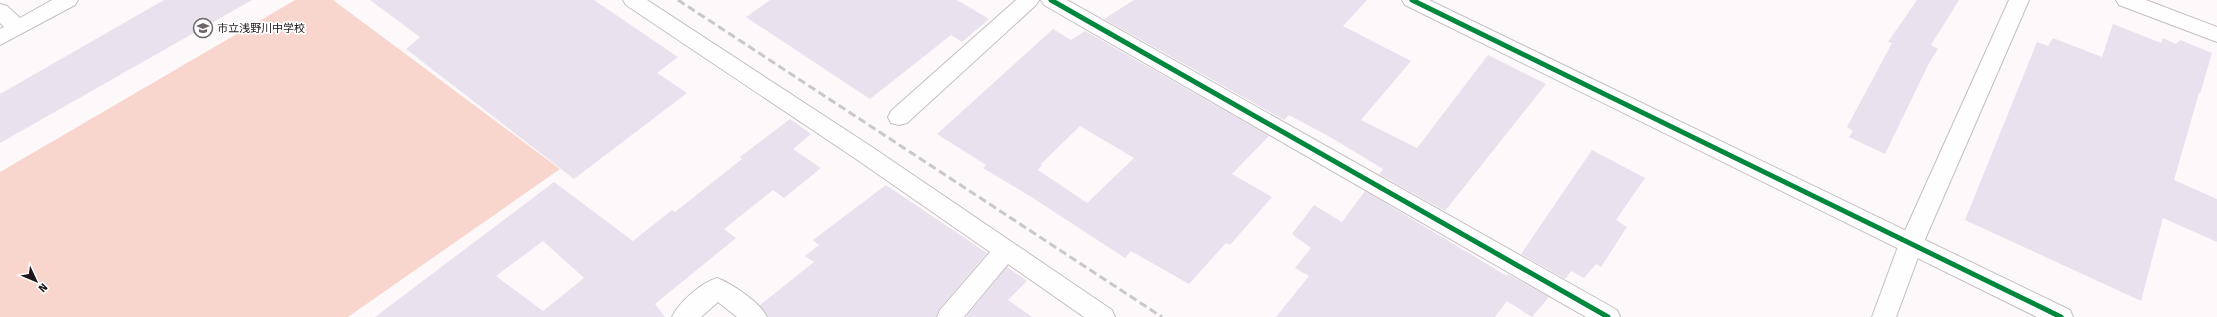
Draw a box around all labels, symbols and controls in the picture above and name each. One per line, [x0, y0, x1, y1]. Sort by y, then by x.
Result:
school or university icon: 市立浅野川中学校 [192, 17, 214, 39]
place label: 市立浅野川中学校 [217, 22, 305, 35]
north arrow [16, 261, 56, 301]
text: N [36, 280, 50, 295]

